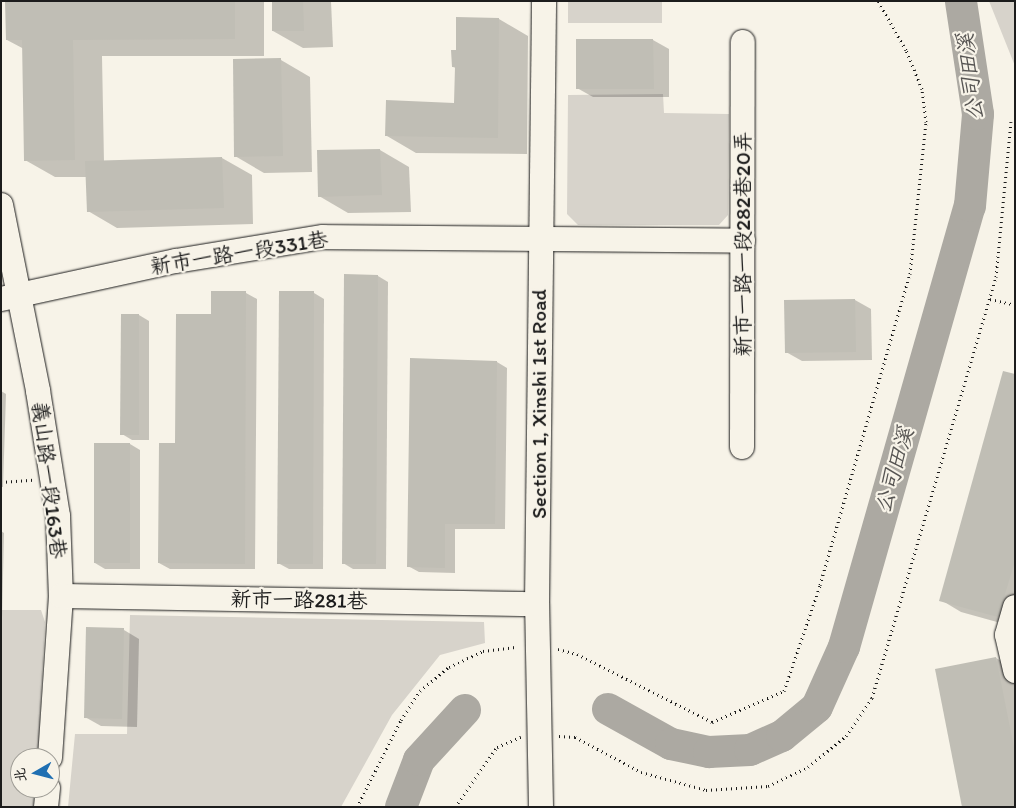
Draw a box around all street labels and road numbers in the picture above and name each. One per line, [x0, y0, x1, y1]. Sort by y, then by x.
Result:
street label: 新市一路一段282巷20弄 [730, 131, 756, 357]
street label: 新市一路一段331巷 [148, 227, 330, 279]
street label: Section 1, Xinshi 1st Road [526, 289, 552, 519]
street label: 義山路一段163巷 [27, 400, 71, 560]
street label: 新市一路281巷 [230, 586, 368, 614]

